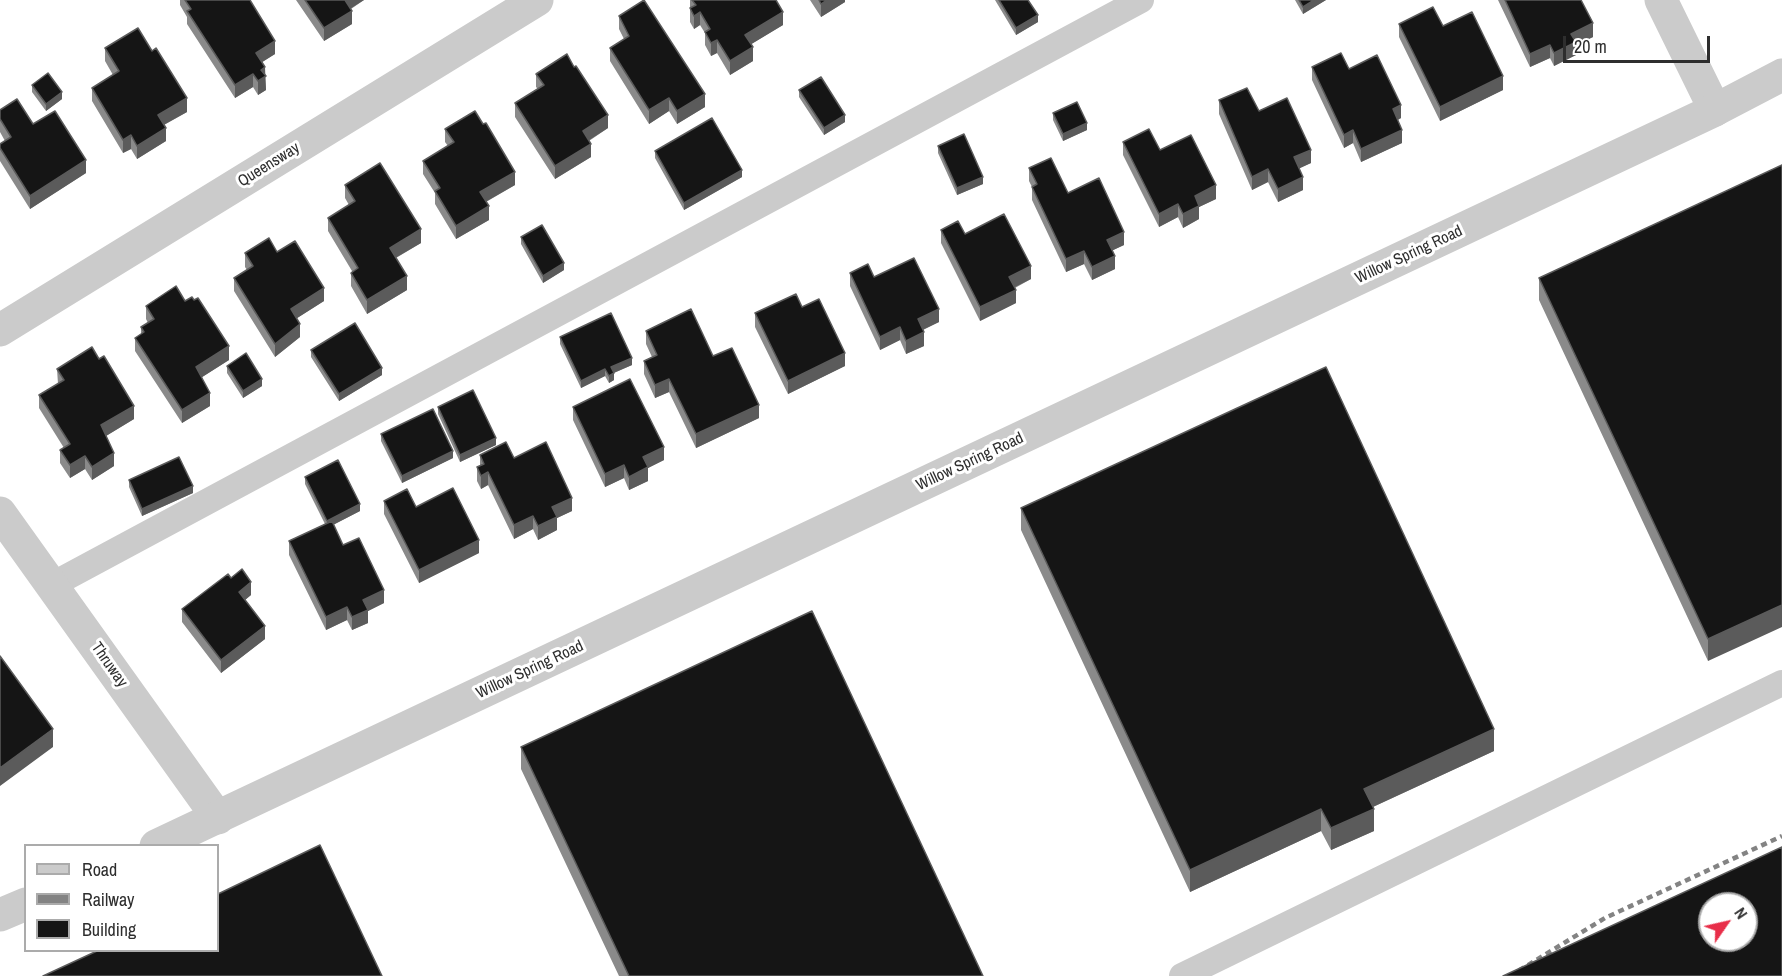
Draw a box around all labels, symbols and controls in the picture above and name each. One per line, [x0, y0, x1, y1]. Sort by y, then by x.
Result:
scale bar [1566, 24, 1713, 62]
text: 20 m [1574, 34, 1607, 59]
street label: Queensway [235, 139, 303, 191]
street label: Willow Spring Road [1352, 222, 1466, 288]
street label: Willow Spring Road [913, 429, 1027, 495]
street label: Willow Spring Road [473, 637, 587, 703]
street label: Thruway [87, 639, 131, 691]
legend [24, 844, 219, 952]
text: Road [82, 857, 117, 882]
text: Railway [82, 887, 135, 912]
north arrow [1698, 892, 1758, 952]
text: N [1729, 903, 1753, 923]
text: Building [82, 917, 136, 942]

